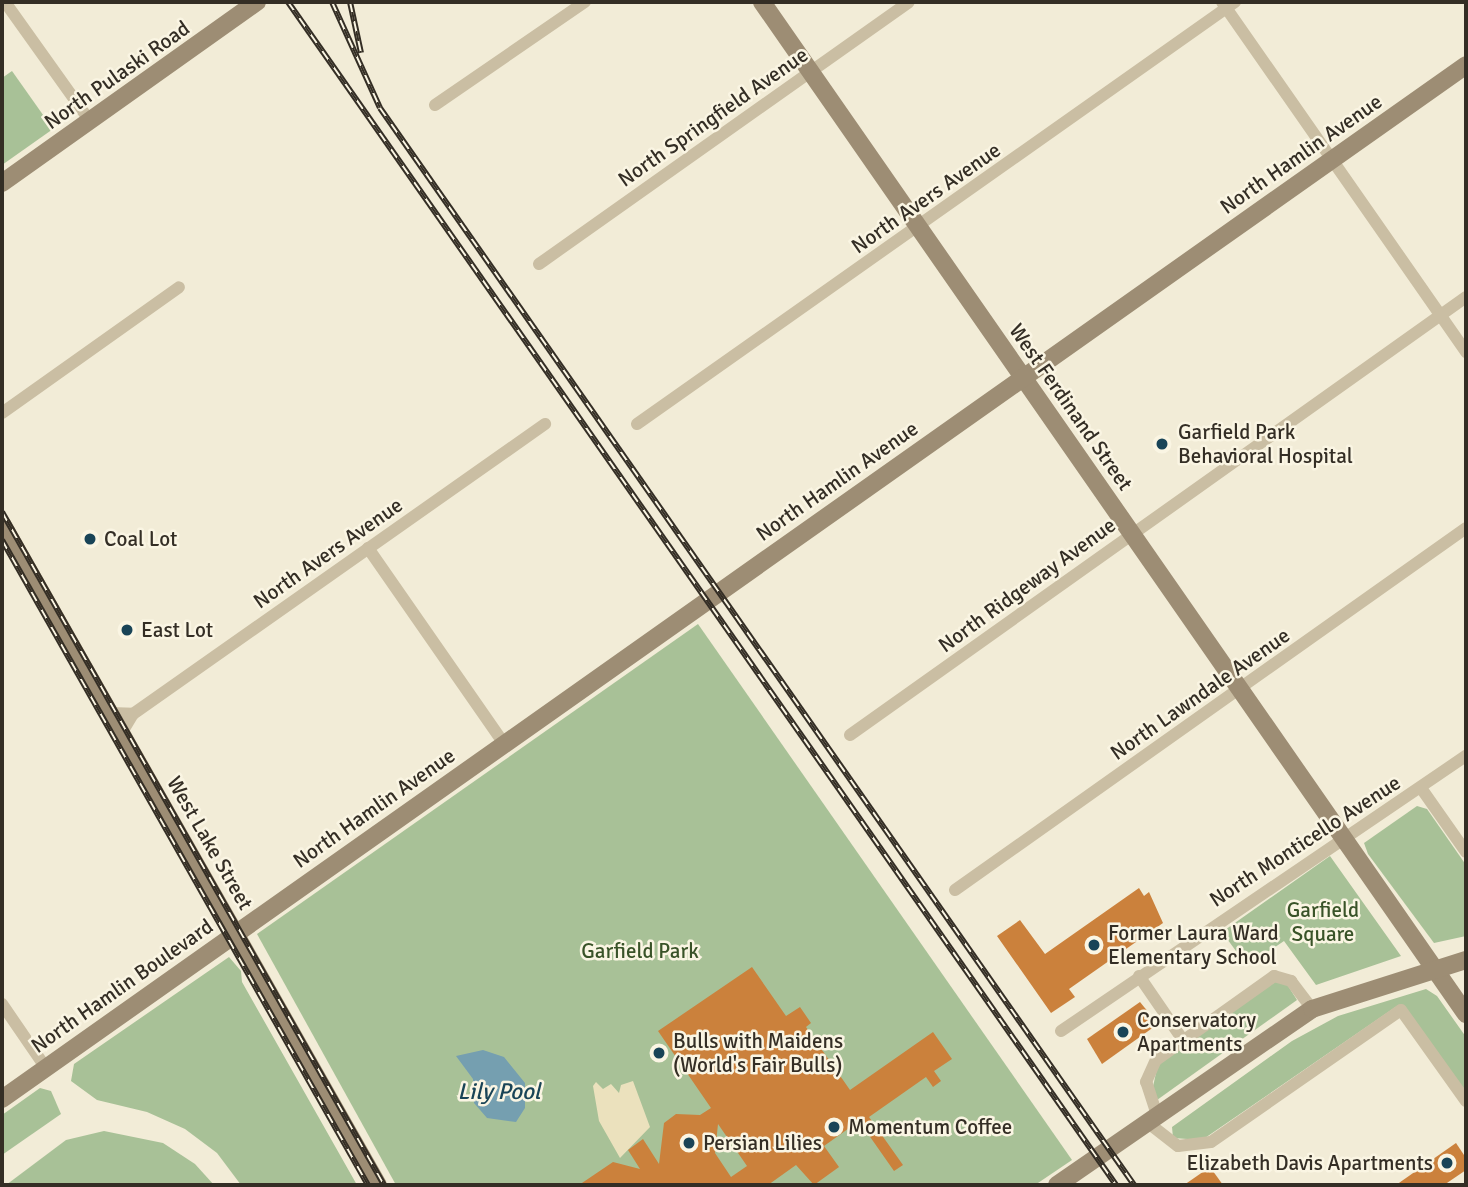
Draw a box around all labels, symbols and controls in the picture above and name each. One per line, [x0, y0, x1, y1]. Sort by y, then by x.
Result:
street label: North Pulaski Road [40, 15, 194, 135]
street label: North Springfield Avenue [613, 42, 813, 192]
street label: North Hamlin Avenue [1215, 89, 1387, 219]
street label: North Avers Avenue [847, 137, 1005, 259]
street label: West Ferdinand Street [1004, 319, 1138, 495]
street label: North Hamlin Avenue [751, 416, 923, 546]
place label: Garfield Park Behavioral Hospital [1178, 419, 1353, 469]
marker: Garfield Park Behavioral Hospital [1152, 434, 1172, 454]
street label: North Avers Avenue [249, 492, 407, 614]
street label: North Ridgeway Avenue [933, 512, 1121, 658]
place label: Coal Lot [104, 526, 177, 552]
marker: Coal Lot [82, 531, 98, 547]
place label: East Lot [141, 617, 213, 643]
marker: East Lot [119, 622, 135, 638]
street label: North Lawndale Avenue [1105, 623, 1295, 765]
street label: North Hamlin Avenue [288, 743, 460, 873]
street label: North Monticello Avenue [1205, 770, 1405, 912]
street label: West Lake Street [162, 772, 258, 914]
park label: Garfield Square [1287, 897, 1359, 947]
street label: North Hamlin Boulevard [26, 914, 218, 1058]
place label: Former Laura Ward Elementary School [1108, 920, 1279, 970]
marker: Former Laura Ward Elementary School [1086, 937, 1102, 953]
park label: Garfield Park [581, 938, 699, 964]
place label: Conservatory Apartments [1137, 1007, 1256, 1057]
marker: Conservatory Apartments [1115, 1024, 1131, 1040]
place label: Bulls with Maidens (World's Fair Bulls) [673, 1028, 843, 1078]
marker: Bulls with Maidens (World's Fair Bulls) [651, 1045, 667, 1061]
water label: Lily Pool [457, 1078, 541, 1106]
place label: Momentum Coffee [848, 1114, 1012, 1140]
marker: Momentum Coffee [826, 1119, 842, 1135]
place label: Persian Lilies [703, 1130, 822, 1156]
marker: Persian Lilies [681, 1135, 697, 1151]
place label: Elizabeth Davis Apartments [1186, 1150, 1433, 1176]
marker: Elizabeth Davis Apartments [1439, 1155, 1455, 1171]

